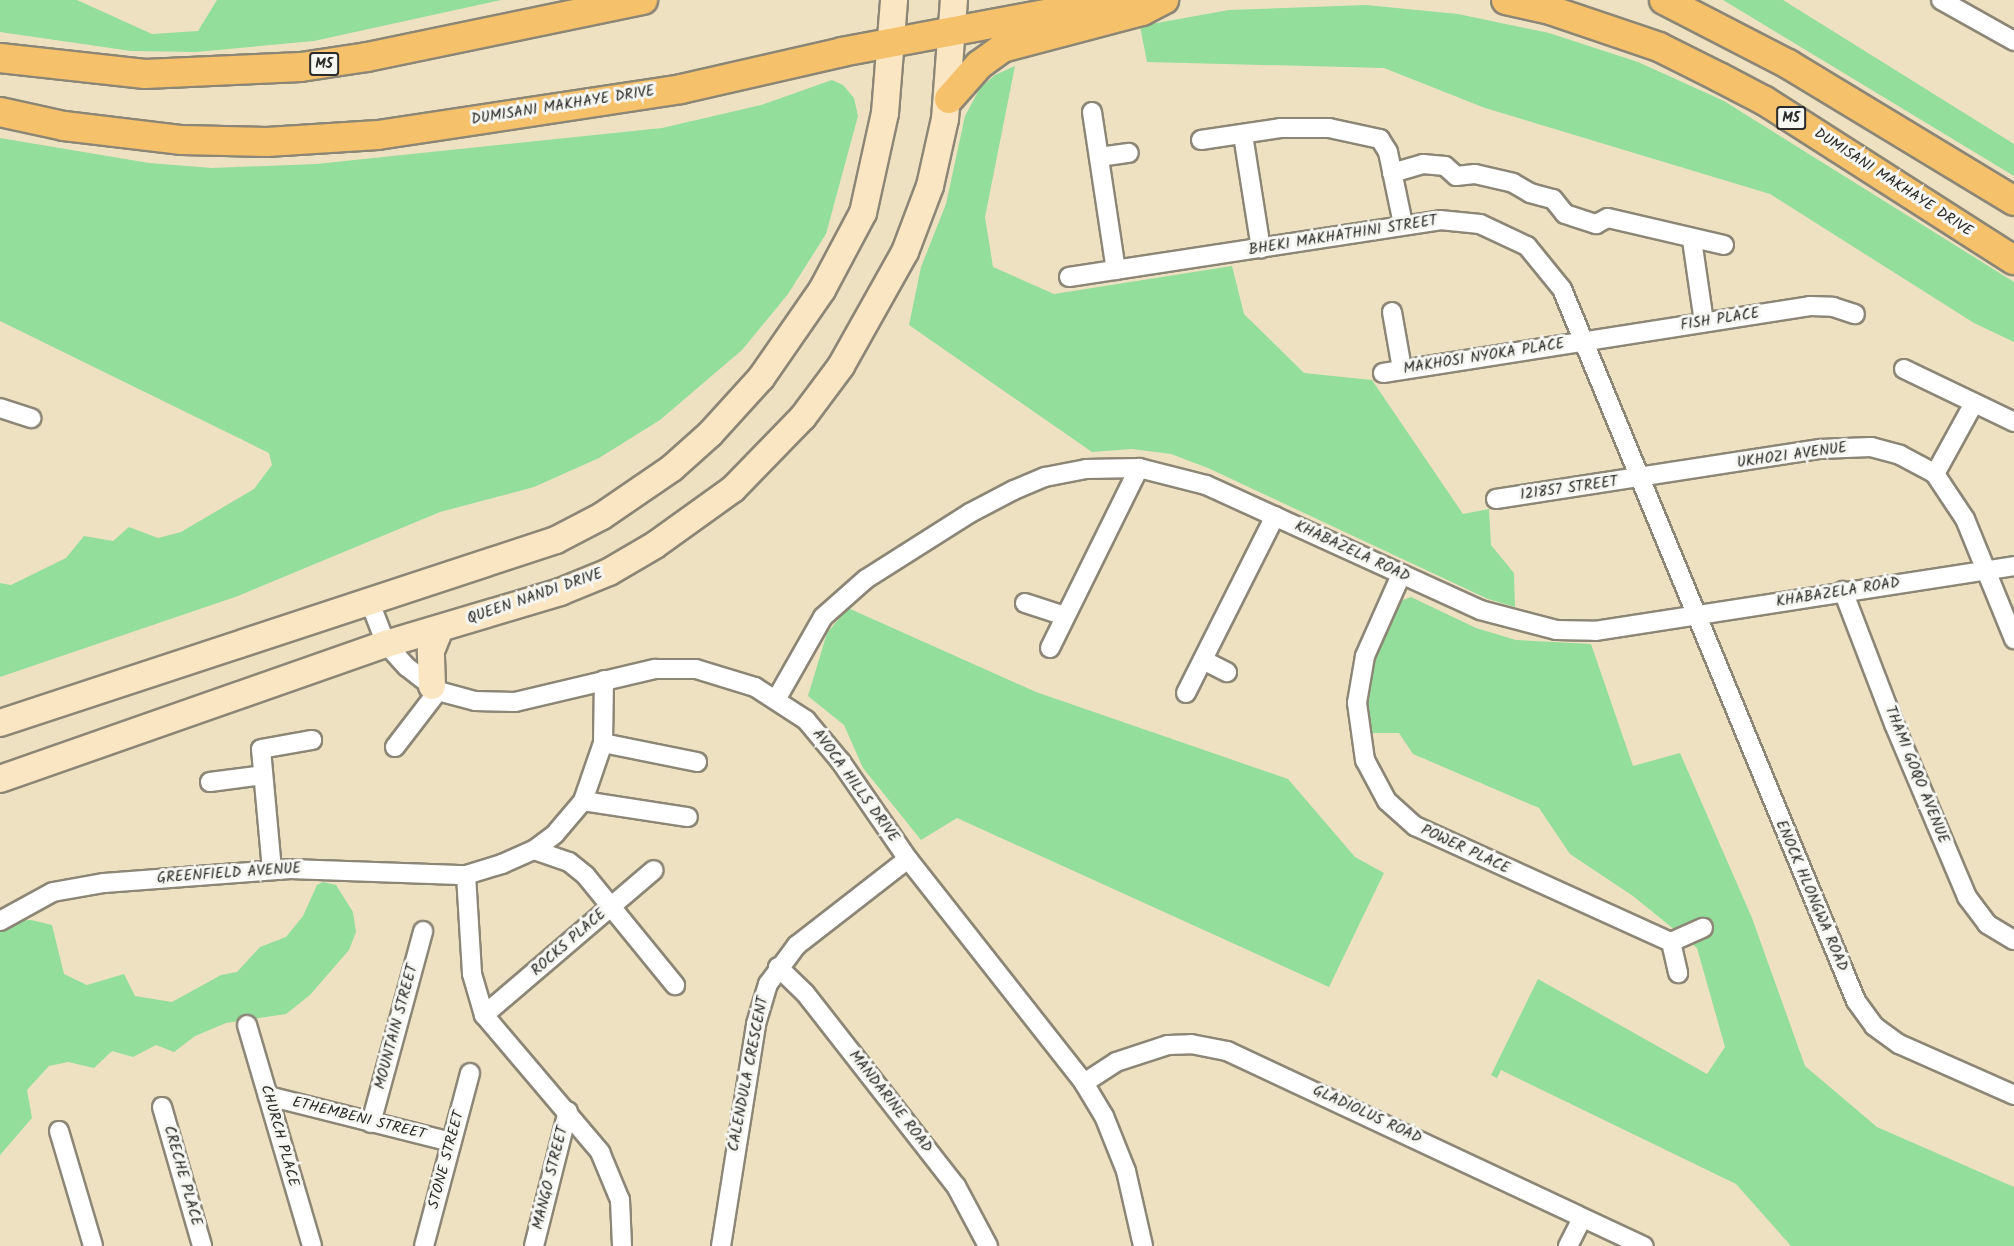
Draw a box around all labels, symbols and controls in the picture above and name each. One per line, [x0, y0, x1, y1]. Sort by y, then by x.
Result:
road number: M5 [309, 53, 339, 75]
street label: DUMISANI MAKHAYE DRIVE [470, 83, 656, 129]
road number: M5 [1776, 107, 1806, 129]
street label: DUMISANI MAKHAYE DRIVE [1810, 125, 1976, 241]
street label: BHEKI MAKHATHINI STREET [1247, 212, 1439, 260]
street label: FISH PLACE [1679, 305, 1761, 335]
street label: MAKHOSI NYOKA PLACE [1402, 335, 1566, 379]
street label: UKHOZI AVENUE [1736, 439, 1848, 473]
street label: 121857 STREET [1519, 473, 1619, 505]
street label: KHABAZELA ROAD [1292, 517, 1412, 587]
street label: QUEEN NANDI DRIVE [465, 565, 605, 629]
street label: KHABAZELA ROAD [1775, 574, 1901, 612]
street label: THAMI GOQO AVENUE [1880, 704, 1952, 846]
street label: AVOCA HILLS DRIVE [808, 726, 902, 846]
street label: ENOCK HLONGWA ROAD [1771, 818, 1851, 974]
street label: POWER PLACE [1418, 822, 1512, 878]
street label: GREENFIELD AVENUE [156, 860, 302, 888]
street label: ROCKS PLACE [528, 906, 610, 980]
street label: MOUNTAIN STREET [372, 963, 422, 1091]
street label: CALENDULA CRESCENT [725, 995, 773, 1153]
street label: MANDARINE ROAD [844, 1047, 936, 1157]
street label: GLADIOLUS ROAD [1310, 1082, 1424, 1148]
street label: CHURCH PLACE [256, 1083, 302, 1189]
street label: ETHEMBENI STREET [290, 1094, 428, 1144]
street label: STONE STREET [425, 1109, 469, 1211]
street label: CRECHE PLACE [159, 1124, 205, 1228]
street label: MANGO STREET [529, 1124, 573, 1232]

